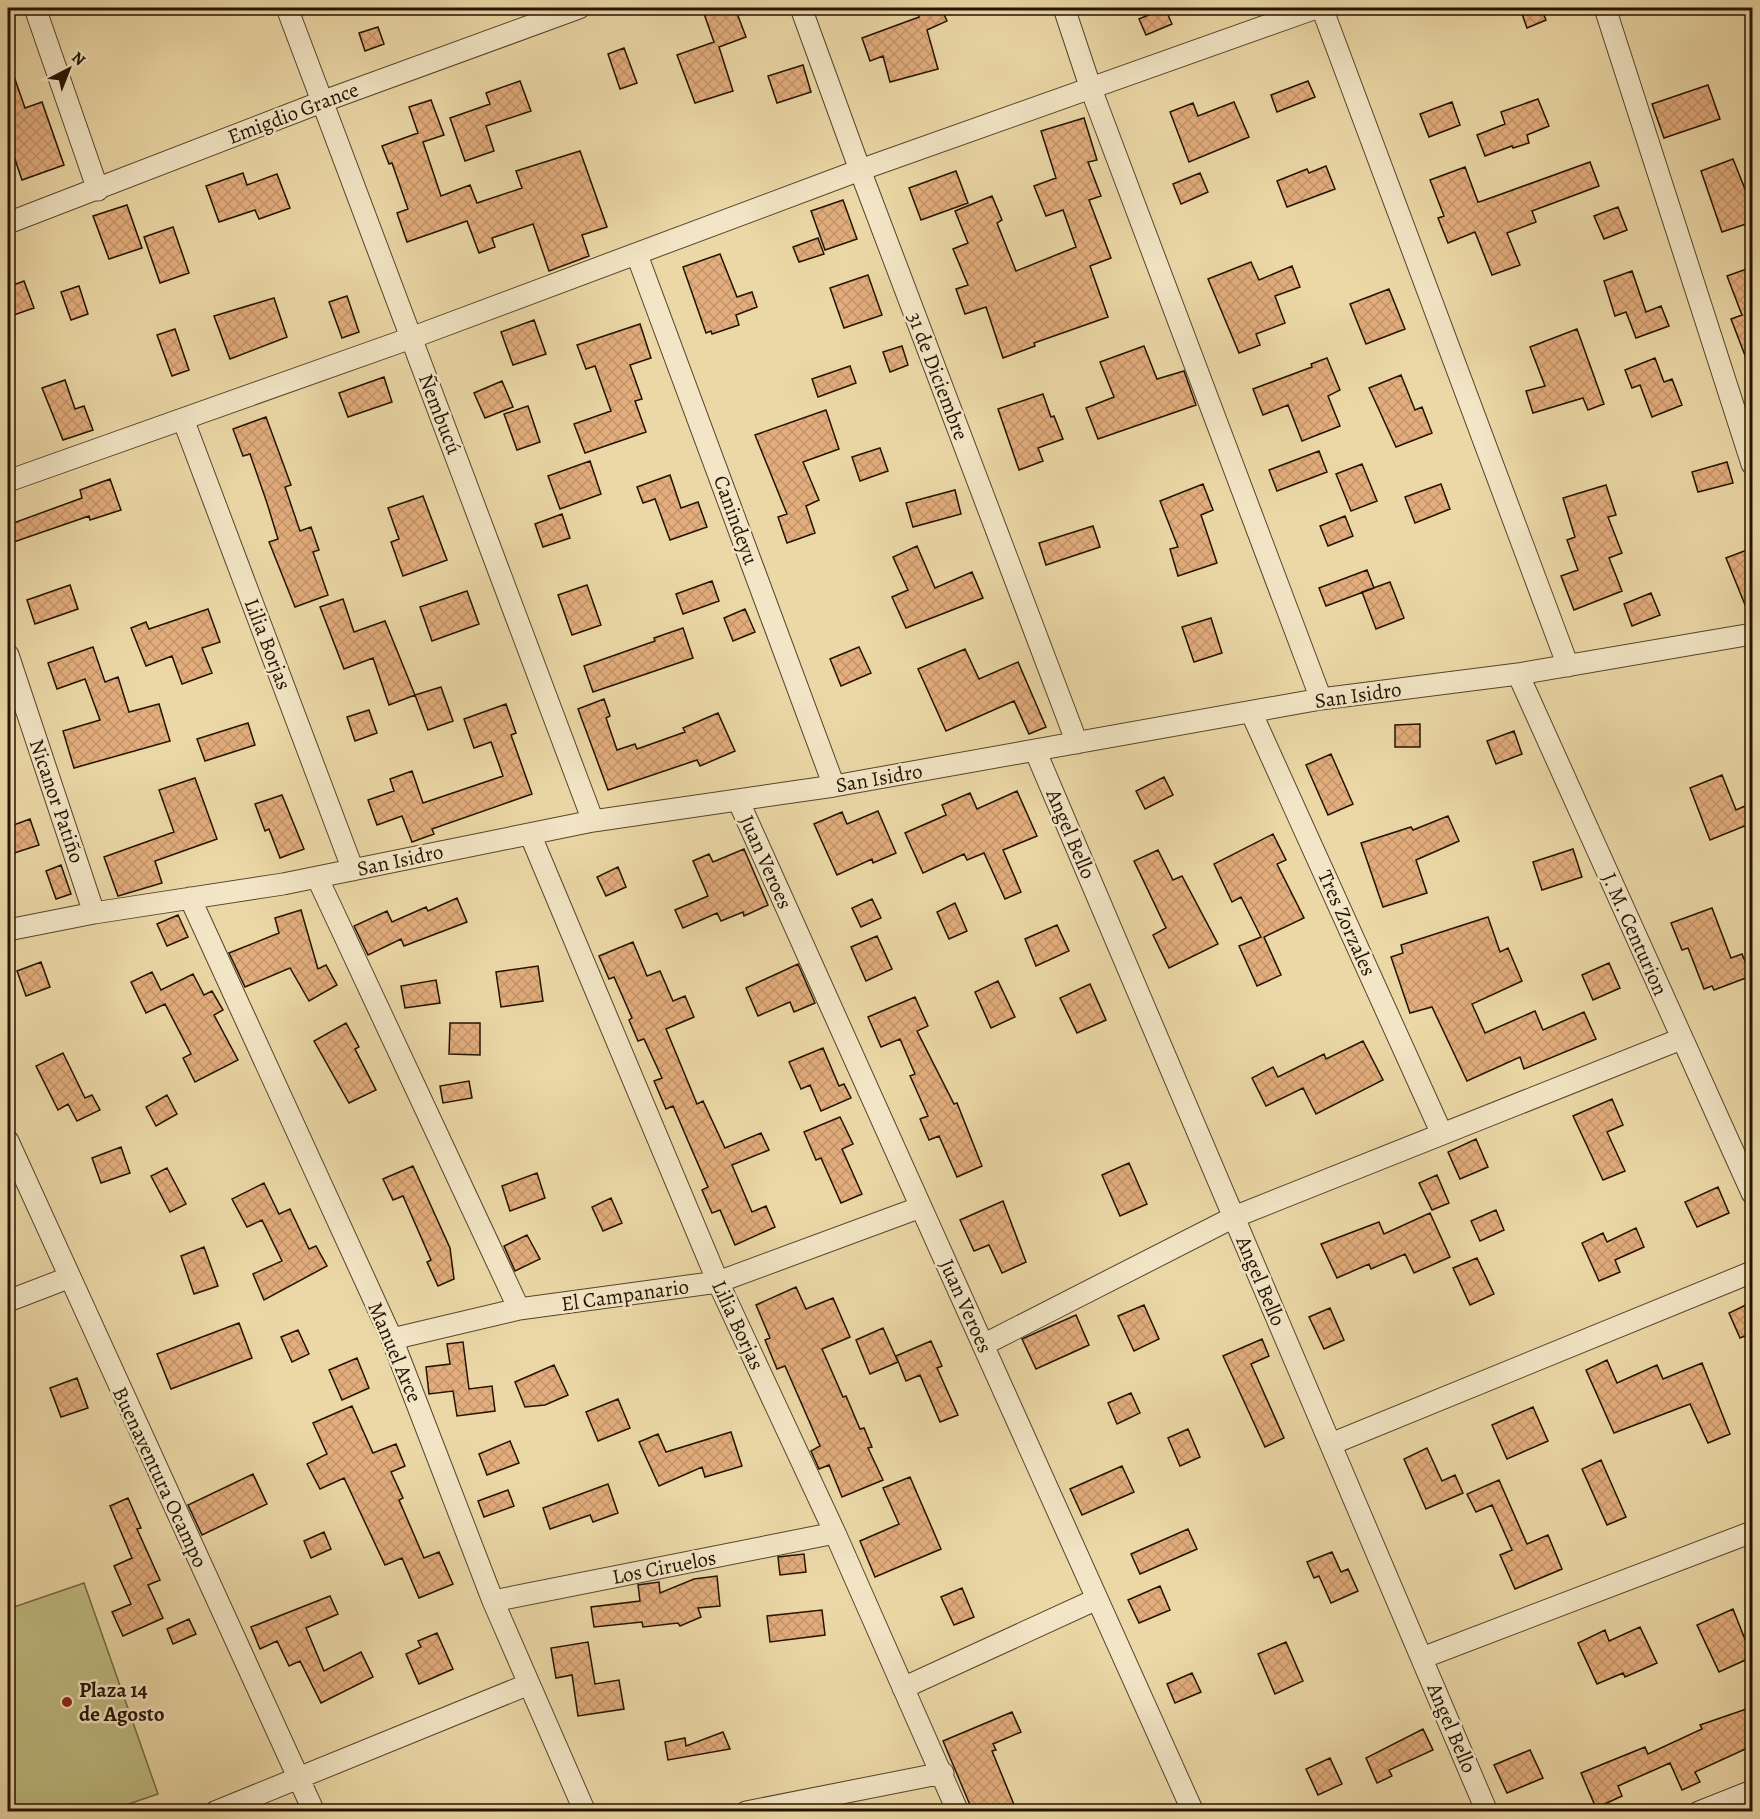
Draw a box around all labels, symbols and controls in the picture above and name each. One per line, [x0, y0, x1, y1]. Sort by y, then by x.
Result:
north arrow [39, 39, 99, 99]
text: N [67, 47, 90, 71]
street label: Emigdio Grance [223, 75, 363, 151]
street label: 31 de Diciembre [901, 308, 975, 444]
street label: Ñembucú [412, 370, 468, 459]
street label: Canindeyu [707, 471, 765, 569]
street label: Lilia Borjas [238, 594, 298, 694]
street label: San Isidro [1313, 675, 1403, 715]
street label: Nicanor Patiño [23, 735, 91, 867]
street label: San Isidro [834, 757, 924, 799]
street label: Angel Bello [1039, 784, 1102, 883]
street label: Juan Veroes [733, 811, 799, 913]
street label: San Isidro [354, 837, 446, 883]
street label: Tres Zorzales [1311, 866, 1383, 980]
street label: J. M. Centurion [1595, 868, 1675, 1000]
street label: Angel Bello [1229, 1231, 1292, 1330]
street label: Juan Veroes [933, 1255, 999, 1357]
street label: El Campanario [559, 1272, 691, 1318]
street label: Lilia Borjas [705, 1276, 771, 1374]
street label: Manuel Arce [361, 1297, 429, 1407]
street label: Buenaventura Ocampo [106, 1382, 214, 1572]
street label: Los Ciruelos [610, 1543, 718, 1591]
place label: Plaza 14 de Agosto [79, 1676, 165, 1728]
street label: Angel Bello [1420, 1678, 1483, 1777]
marker: Plaza 14 de Agosto [60, 1695, 74, 1709]

